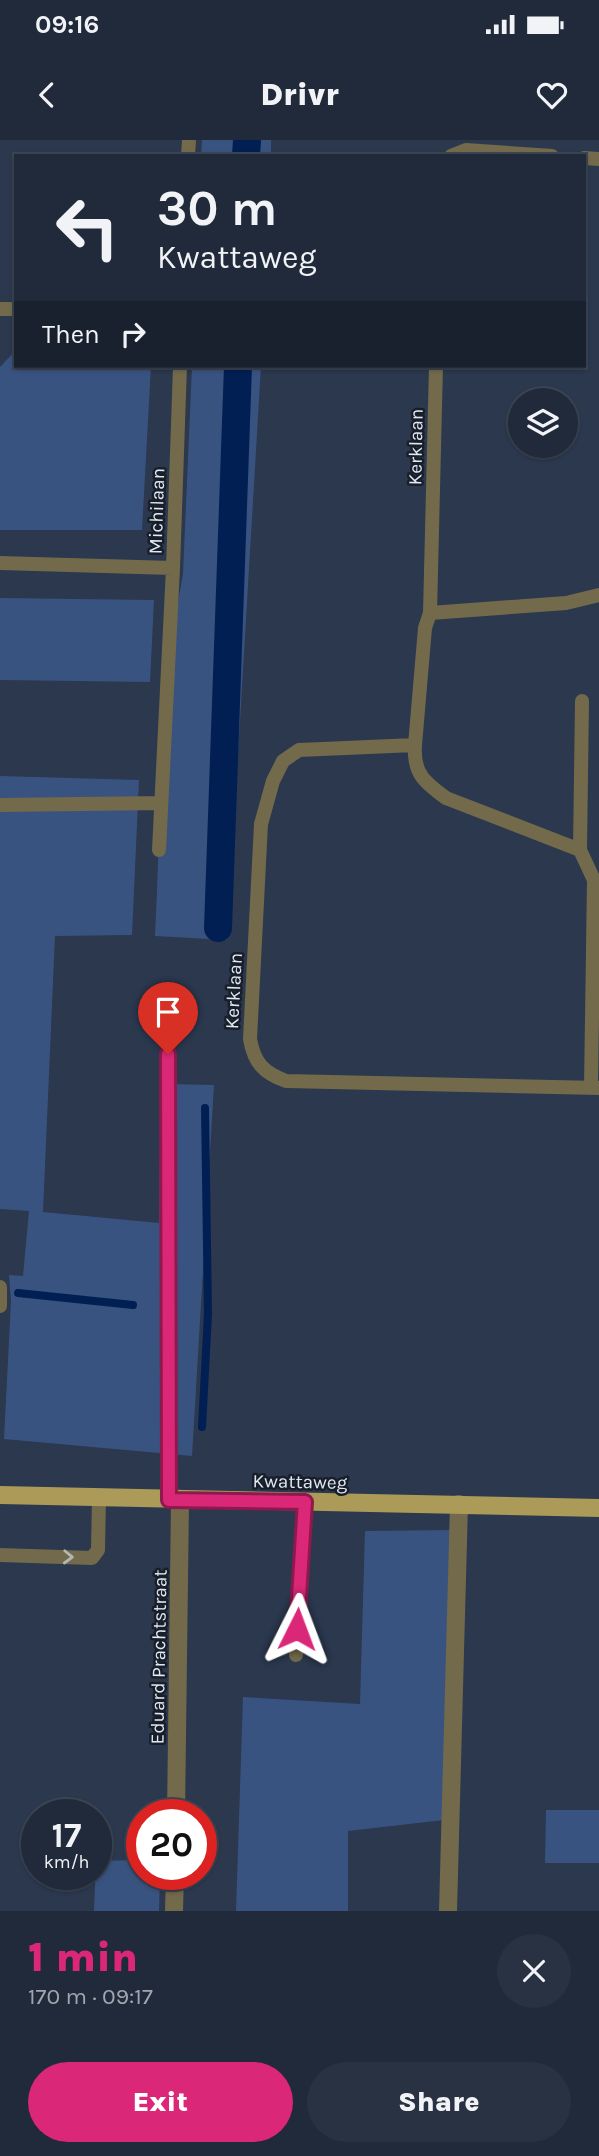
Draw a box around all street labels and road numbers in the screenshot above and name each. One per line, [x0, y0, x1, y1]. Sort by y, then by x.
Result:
street label: Kerklaan [404, 409, 428, 486]
street label: Michilaan [144, 467, 170, 555]
street label: Kerklaan [221, 952, 247, 1030]
street label: Kwattaweg [252, 1470, 348, 1494]
street label: Eduard Prachtstraat [146, 1569, 172, 1745]

